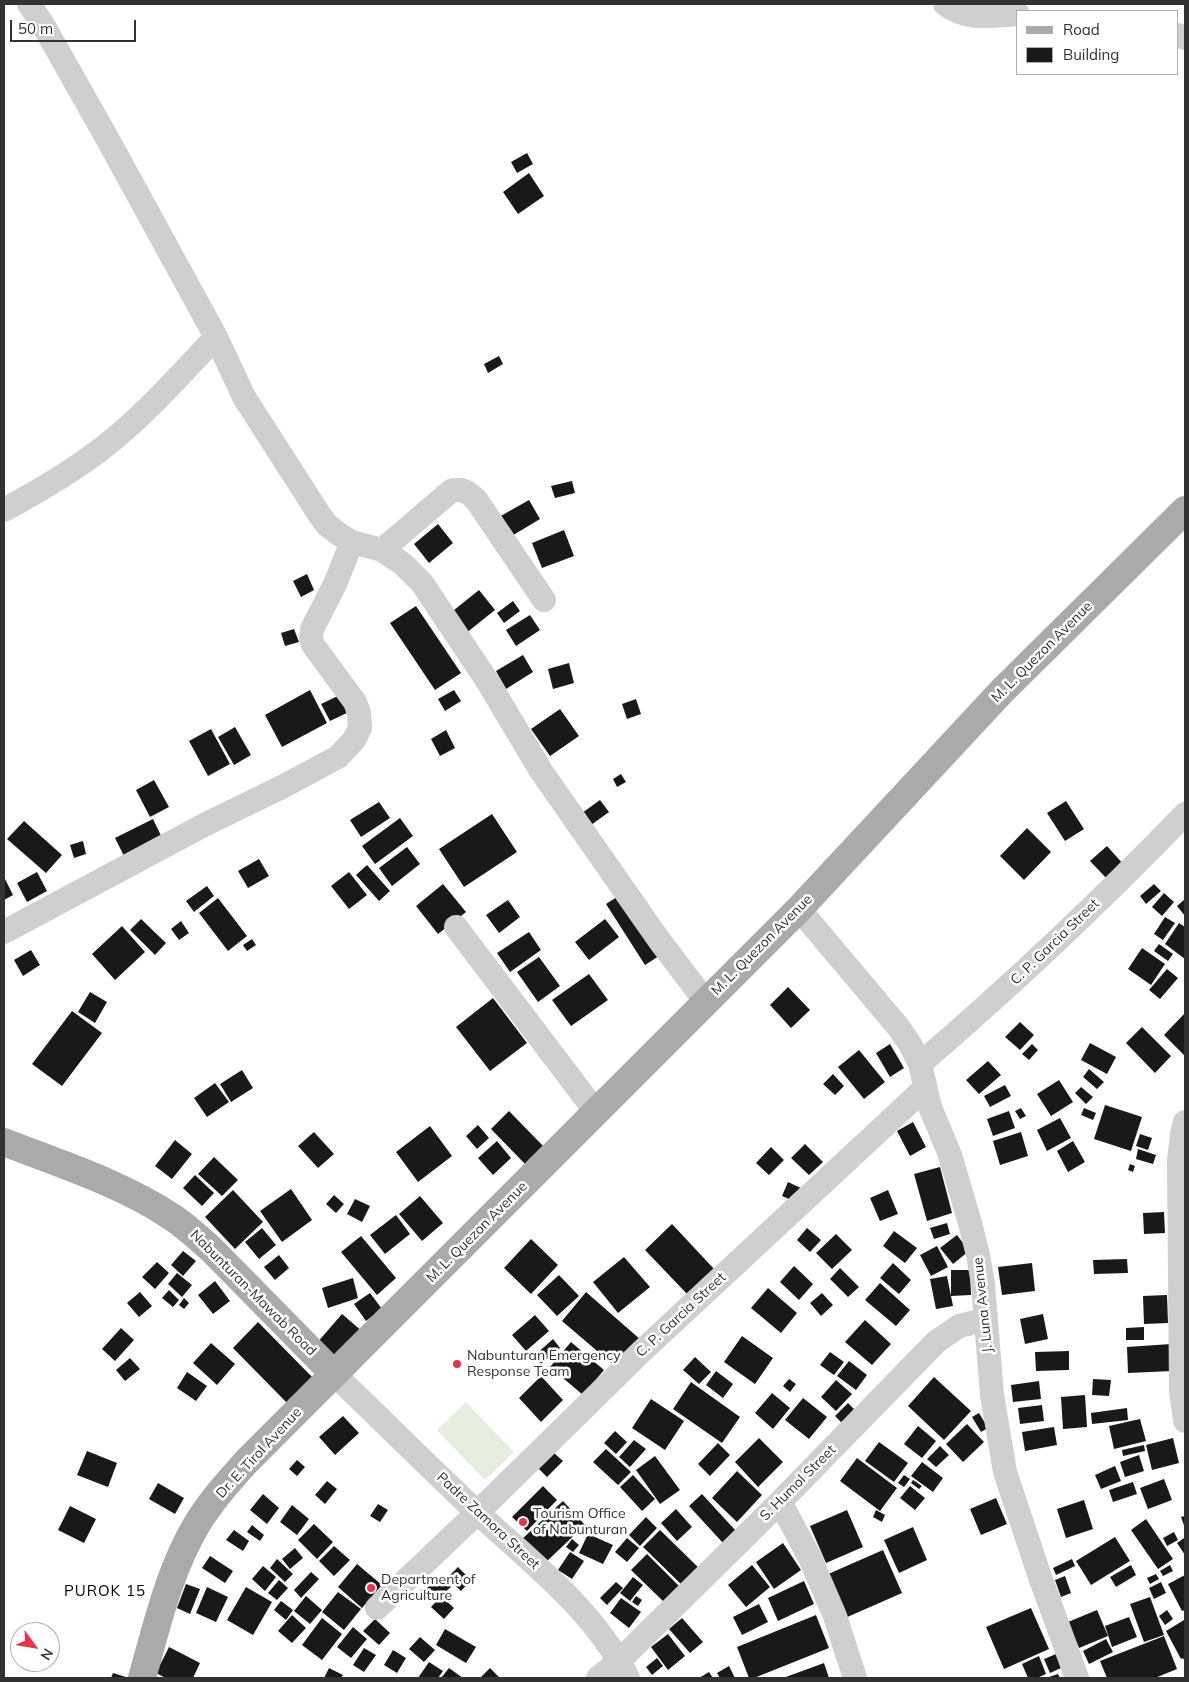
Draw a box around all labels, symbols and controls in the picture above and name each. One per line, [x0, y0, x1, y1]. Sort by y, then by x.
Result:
scale bar [12, 10, 139, 42]
legend [1016, 10, 1179, 75]
text: 50 m [18, 19, 53, 38]
text: Road [1063, 20, 1100, 39]
text: Building [1063, 45, 1119, 64]
street label: M. L. Quezon Avenue [988, 598, 1096, 706]
street label: M. L. Quezon Avenue [708, 891, 816, 999]
street label: C. P. Garcia Street [1007, 896, 1103, 988]
street label: M. L. Quezon Avenue [423, 1178, 531, 1286]
street label: Nabunturan-Mawab Road [187, 1227, 319, 1359]
street label: J. Luna Avenue [970, 1256, 996, 1354]
street label: C. P. Garcia Street [633, 1269, 729, 1361]
place label: Nabunturan Emergency Response Team [467, 1348, 621, 1380]
marker: Nabunturan Emergency Response Team [451, 1358, 463, 1370]
street label: Dr. E. Tirol Avenue [213, 1404, 305, 1502]
street label: S. Humol Street [757, 1442, 839, 1524]
street label: Padre Zamora Street [433, 1469, 543, 1573]
place label: Tourism Office of Nabunturan [533, 1506, 627, 1538]
marker: Tourism Office of Nabunturan [517, 1516, 529, 1528]
place label: Department of Agriculture [381, 1572, 476, 1604]
district label: PUROK 15 [63, 1582, 147, 1600]
marker: Department of Agriculture [365, 1582, 377, 1594]
north arrow [10, 1622, 60, 1672]
text: N [36, 1645, 57, 1664]

